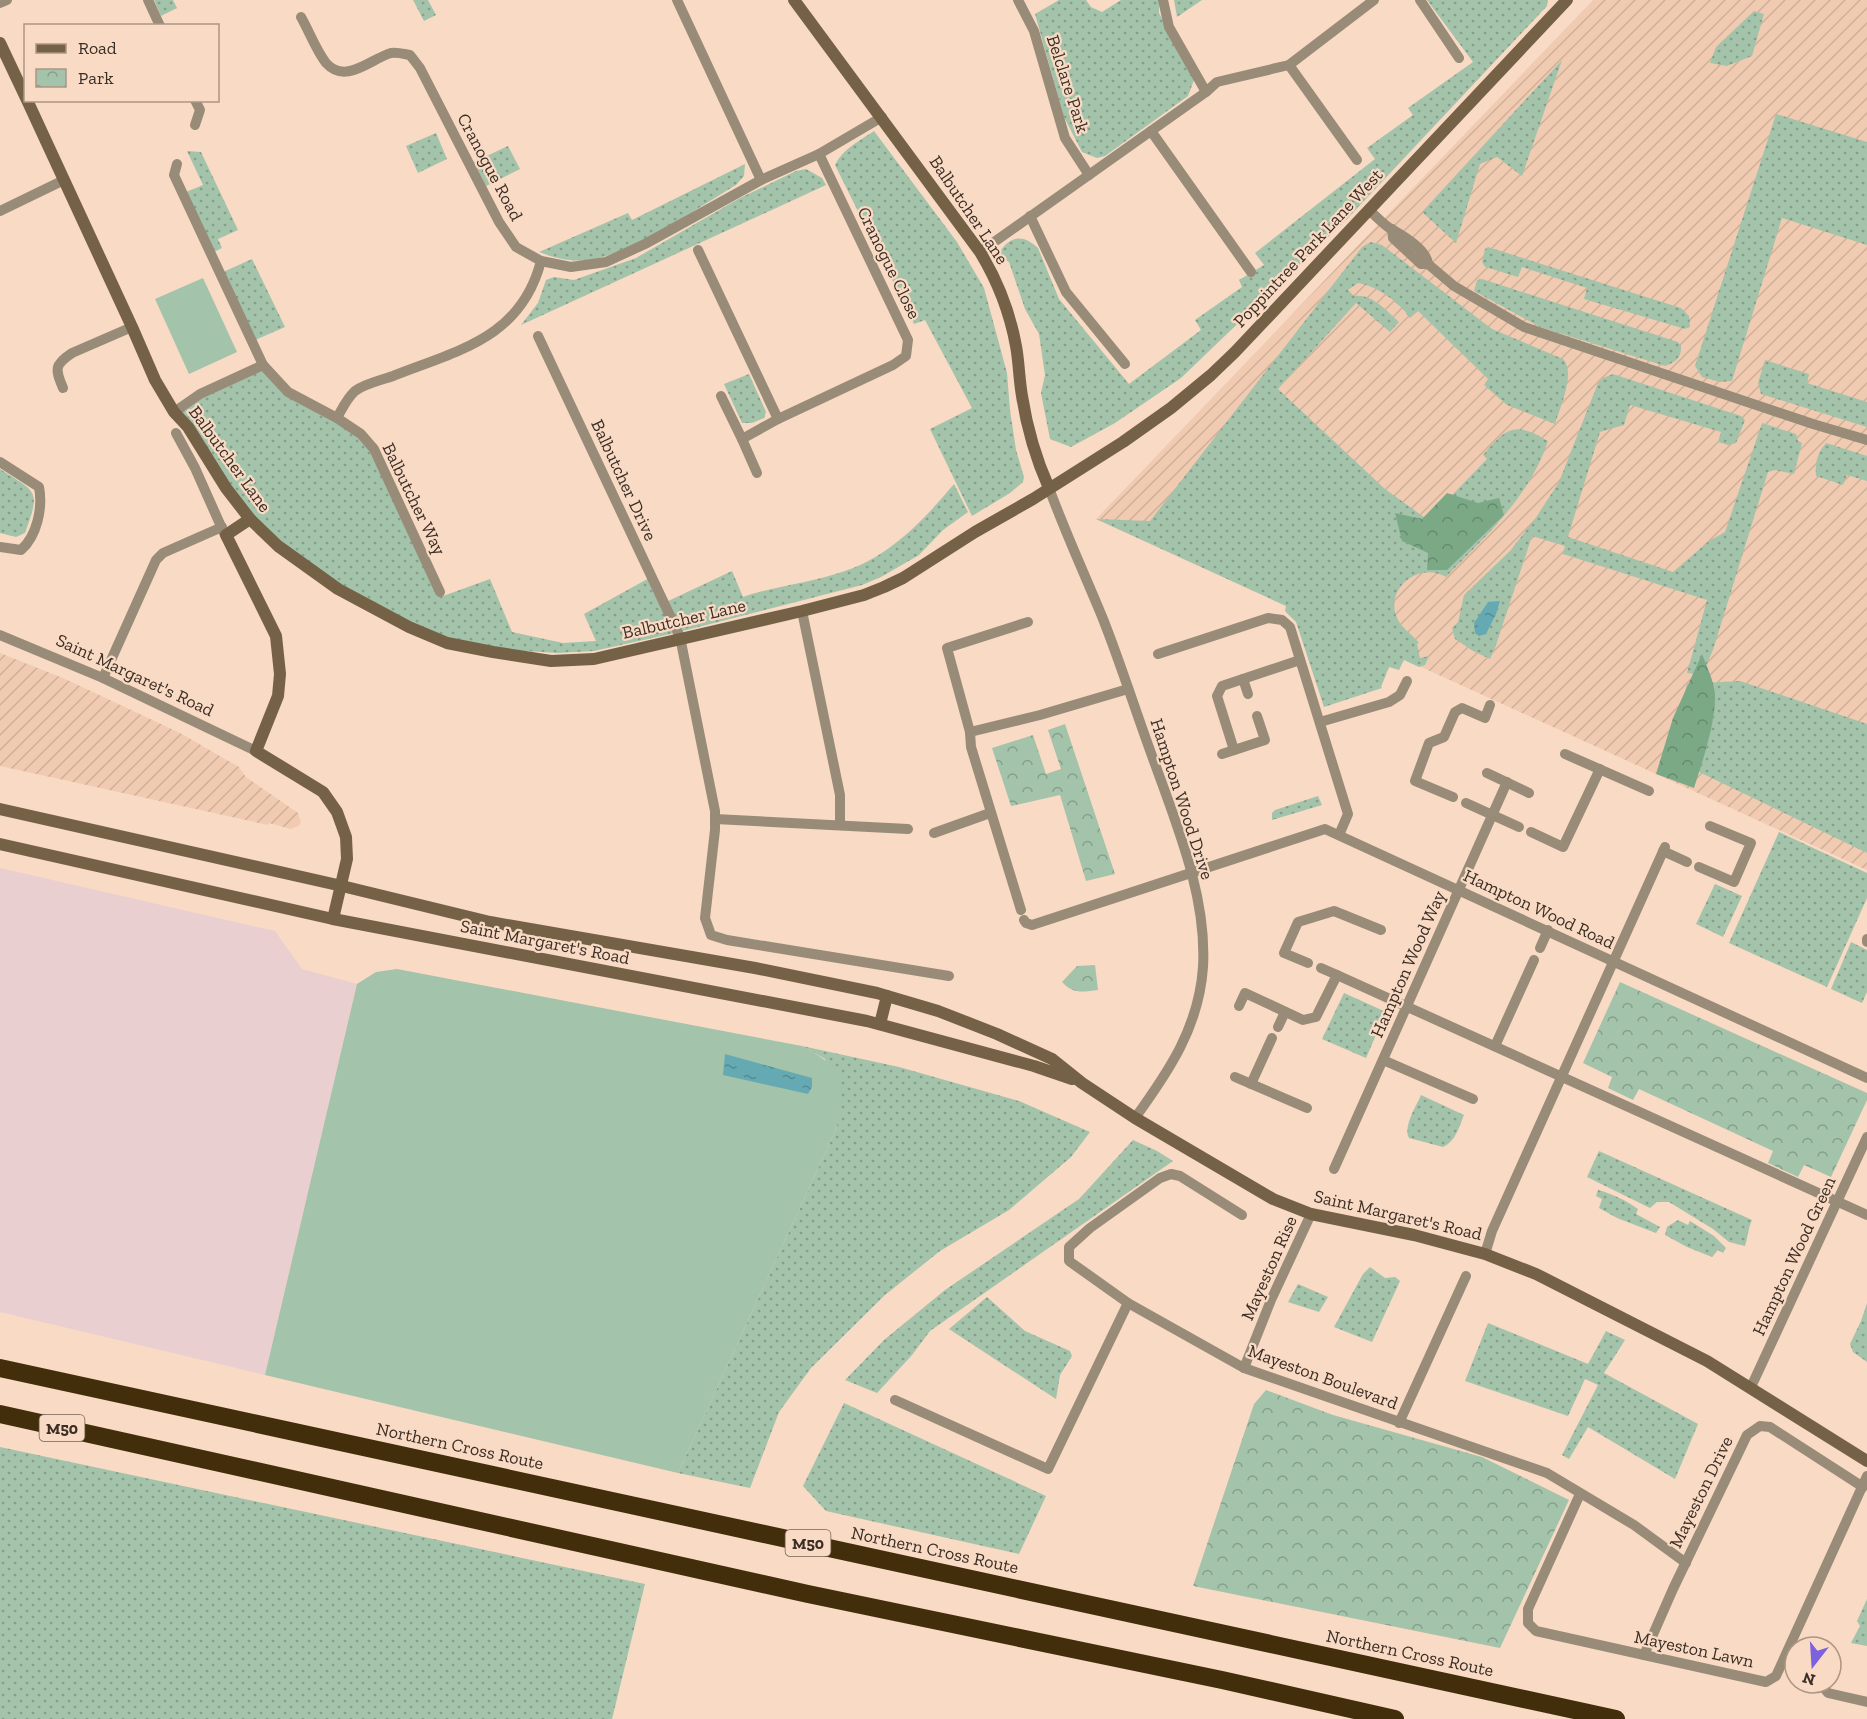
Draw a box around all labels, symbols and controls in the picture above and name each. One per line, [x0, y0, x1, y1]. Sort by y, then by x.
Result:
legend [24, 24, 219, 102]
street label: Belclare Park [1042, 32, 1094, 136]
text: Road [78, 37, 117, 59]
text: Park [78, 67, 114, 89]
street label: Cranogue Road [452, 109, 528, 225]
street label: Balbutcher Lane [925, 152, 1013, 268]
street label: Poppintree Park Lane West [1229, 164, 1388, 332]
street label: Cranogue Close [852, 203, 926, 323]
street label: Balbutcher Lane [184, 401, 276, 517]
street label: Balbutcher Drive [586, 416, 662, 544]
street label: Balbutcher Way [377, 439, 451, 559]
street label: Balbutcher Lane [620, 594, 748, 644]
street label: Saint Margaret's Road [53, 629, 218, 721]
street label: Hampton Wood Drive [1146, 716, 1218, 882]
street label: Hampton Wood Road [1460, 864, 1618, 954]
street label: Hampton Wood Way [1366, 886, 1451, 1041]
street label: Saint Margaret's Road [459, 915, 631, 969]
street label: Hampton Wood Green [1747, 1172, 1841, 1339]
street label: Saint Margaret's Road [1312, 1185, 1484, 1245]
street label: Mayeston Rise [1236, 1212, 1302, 1324]
street label: Mayeston Boulevard [1245, 1340, 1401, 1414]
road number: M50 [40, 1415, 84, 1441]
street label: Northern Cross Route [374, 1418, 546, 1474]
street label: Mayeston Drive [1664, 1432, 1738, 1552]
street label: Northern Cross Route [849, 1522, 1021, 1578]
road number: M50 [786, 1530, 830, 1556]
street label: Northern Cross Route [1324, 1625, 1496, 1681]
street label: Mayeston Lawn [1632, 1626, 1757, 1673]
north arrow [1783, 1635, 1843, 1695]
text: N [1800, 1668, 1817, 1690]

